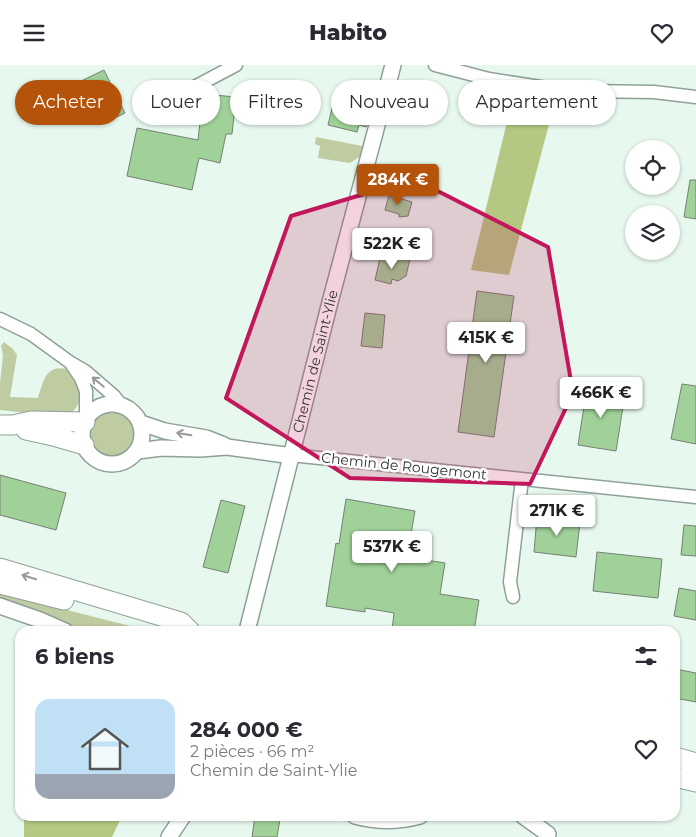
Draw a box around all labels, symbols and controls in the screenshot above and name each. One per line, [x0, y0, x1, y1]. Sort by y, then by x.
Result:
icon: menu [20, 19, 48, 47]
text: Habito [309, 19, 387, 46]
icon: heart [648, 19, 676, 47]
chip: Acheter [15, 80, 122, 125]
chip: Louer [132, 80, 220, 125]
chip: Filtres [230, 80, 321, 125]
chip: Nouveau [331, 80, 448, 125]
chip: Appartement [458, 80, 616, 125]
map controls [625, 140, 680, 260]
button: locate [625, 140, 680, 195]
pin: 284K € [357, 163, 439, 206]
text: 284K € [368, 170, 428, 189]
button: layers [625, 205, 680, 260]
pin: 522K € [351, 227, 433, 270]
text: 522K € [363, 234, 421, 253]
street label: Chemin de Saint-Ylie [288, 288, 342, 435]
pin: 415K € [445, 321, 527, 364]
text: 415K € [458, 328, 514, 347]
one-way arrow [92, 376, 105, 387]
pin: 466K € [560, 377, 642, 419]
text: 466K € [571, 383, 631, 402]
one-way arrow [177, 429, 193, 439]
street label: Chemin de Rougemont [320, 448, 488, 484]
pin: 271K € [516, 495, 598, 537]
text: 271K € [529, 501, 585, 520]
pin: 537K € [351, 531, 433, 573]
text: 537K € [363, 537, 421, 556]
one-way arrow [21, 571, 37, 581]
icon: filters [632, 642, 660, 670]
text: 6 biens [35, 644, 114, 669]
text: 284 000 € [190, 717, 302, 742]
icon: home [75, 719, 135, 779]
icon: heart [632, 735, 660, 763]
text: 2 pièces · 66 m² [190, 742, 314, 761]
text: Chemin de Saint-Ylie [190, 761, 357, 780]

